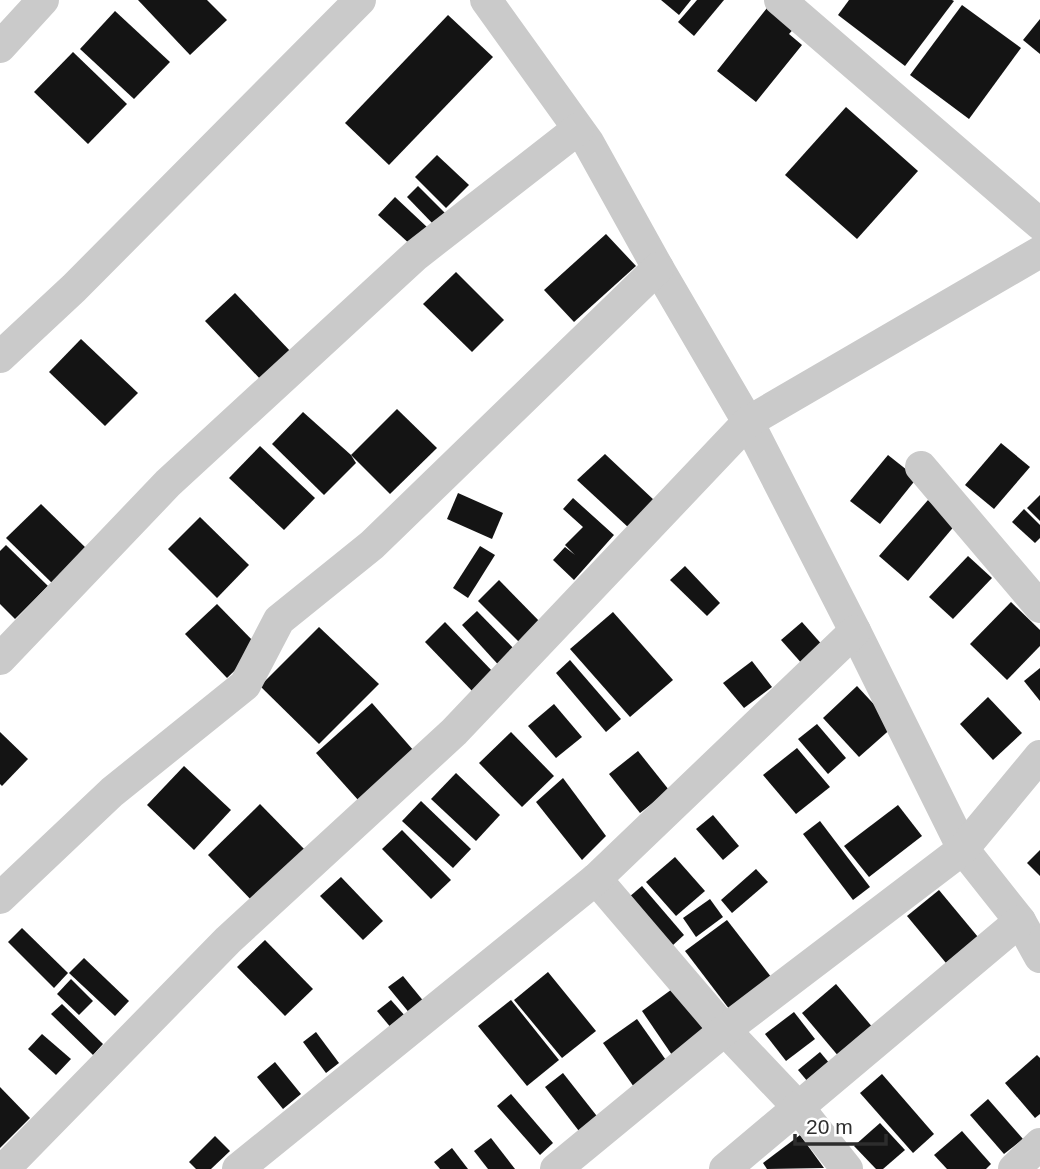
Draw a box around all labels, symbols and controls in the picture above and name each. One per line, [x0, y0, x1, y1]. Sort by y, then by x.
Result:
scale bar [795, 1102, 886, 1146]
text: 20 m [806, 1115, 853, 1138]

